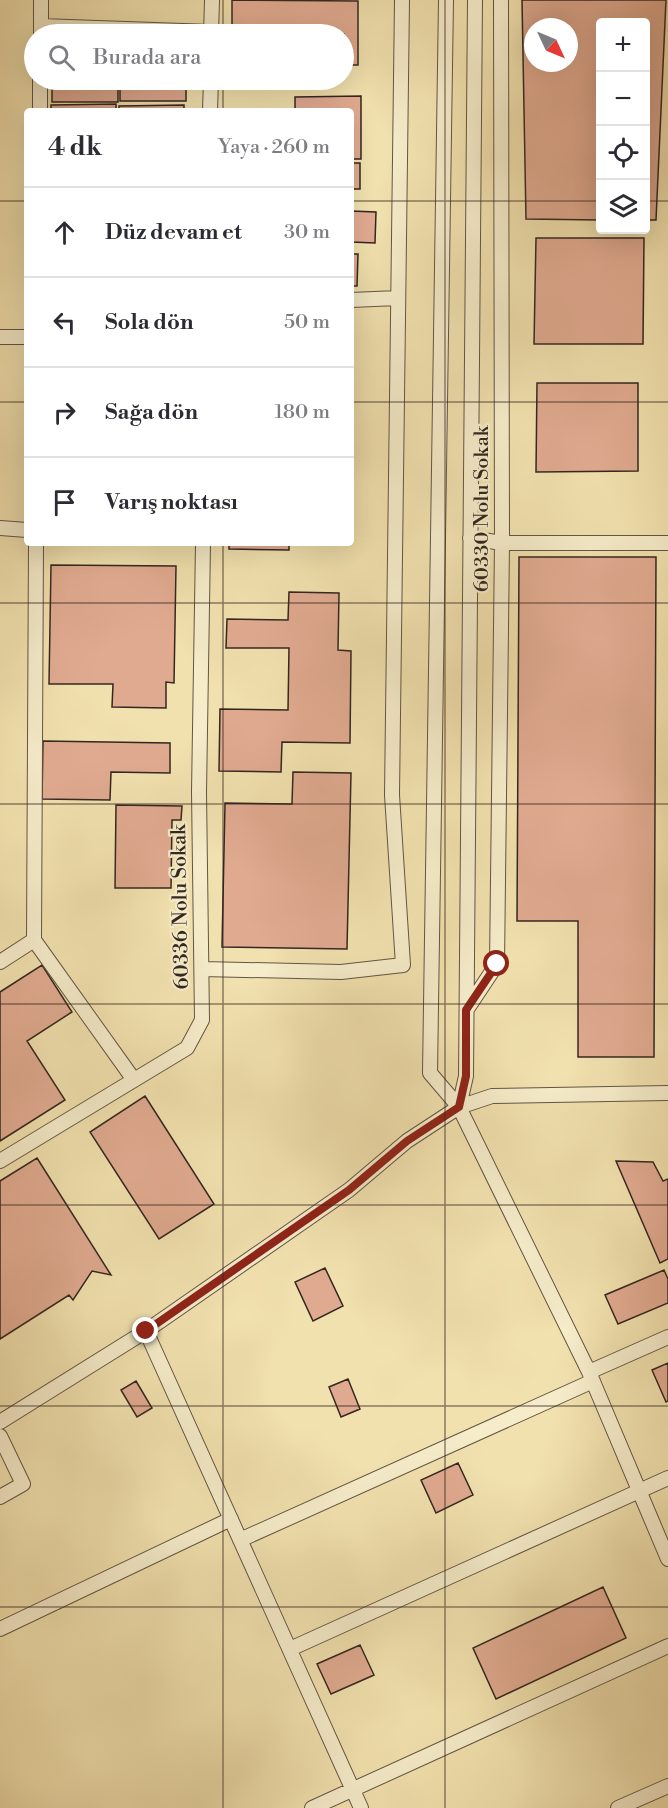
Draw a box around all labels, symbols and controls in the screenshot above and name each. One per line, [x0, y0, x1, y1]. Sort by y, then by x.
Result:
north arrow [524, 18, 578, 72]
map controls [596, 18, 650, 234]
button: + [596, 18, 650, 72]
search box [24, 24, 354, 90]
icon: search [45, 41, 78, 74]
text: Burada ara [93, 44, 201, 71]
button: − [596, 72, 650, 126]
button: locate [596, 126, 650, 180]
text: 4 dk [48, 131, 102, 163]
text: Yaya · 260 m [218, 135, 330, 160]
button: layers [596, 180, 650, 234]
icon: ahead [48, 216, 81, 249]
text: Düz devam et [105, 219, 242, 246]
text: 30 m [284, 220, 330, 245]
icon: left [48, 306, 81, 339]
text: Sola dön [105, 309, 193, 336]
text: 50 m [284, 310, 330, 335]
icon: right [48, 396, 81, 429]
text: Sağa dön [105, 399, 198, 426]
text: 180 m [275, 400, 330, 425]
street label: 60330 Nolu Sokak [470, 424, 495, 592]
icon: arrive [48, 486, 81, 519]
text: Varış noktası [105, 489, 238, 516]
street label: 60336 Nolu Sokak [167, 823, 195, 990]
route start [483, 950, 509, 976]
route end [132, 1317, 158, 1343]

